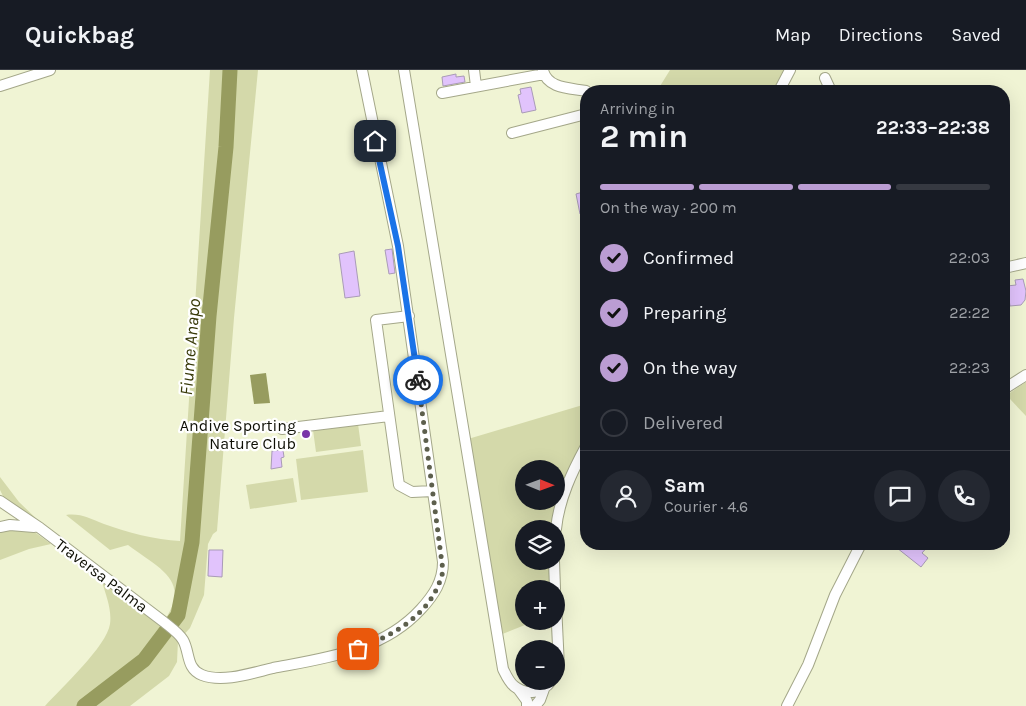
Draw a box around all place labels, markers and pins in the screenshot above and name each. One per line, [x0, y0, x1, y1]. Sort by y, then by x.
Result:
pin [354, 120, 396, 162]
place label: Andive Sporting Nature Club [180, 416, 296, 453]
marker: Andive Sporting Nature Club [300, 428, 312, 440]
pin [337, 628, 379, 670]

